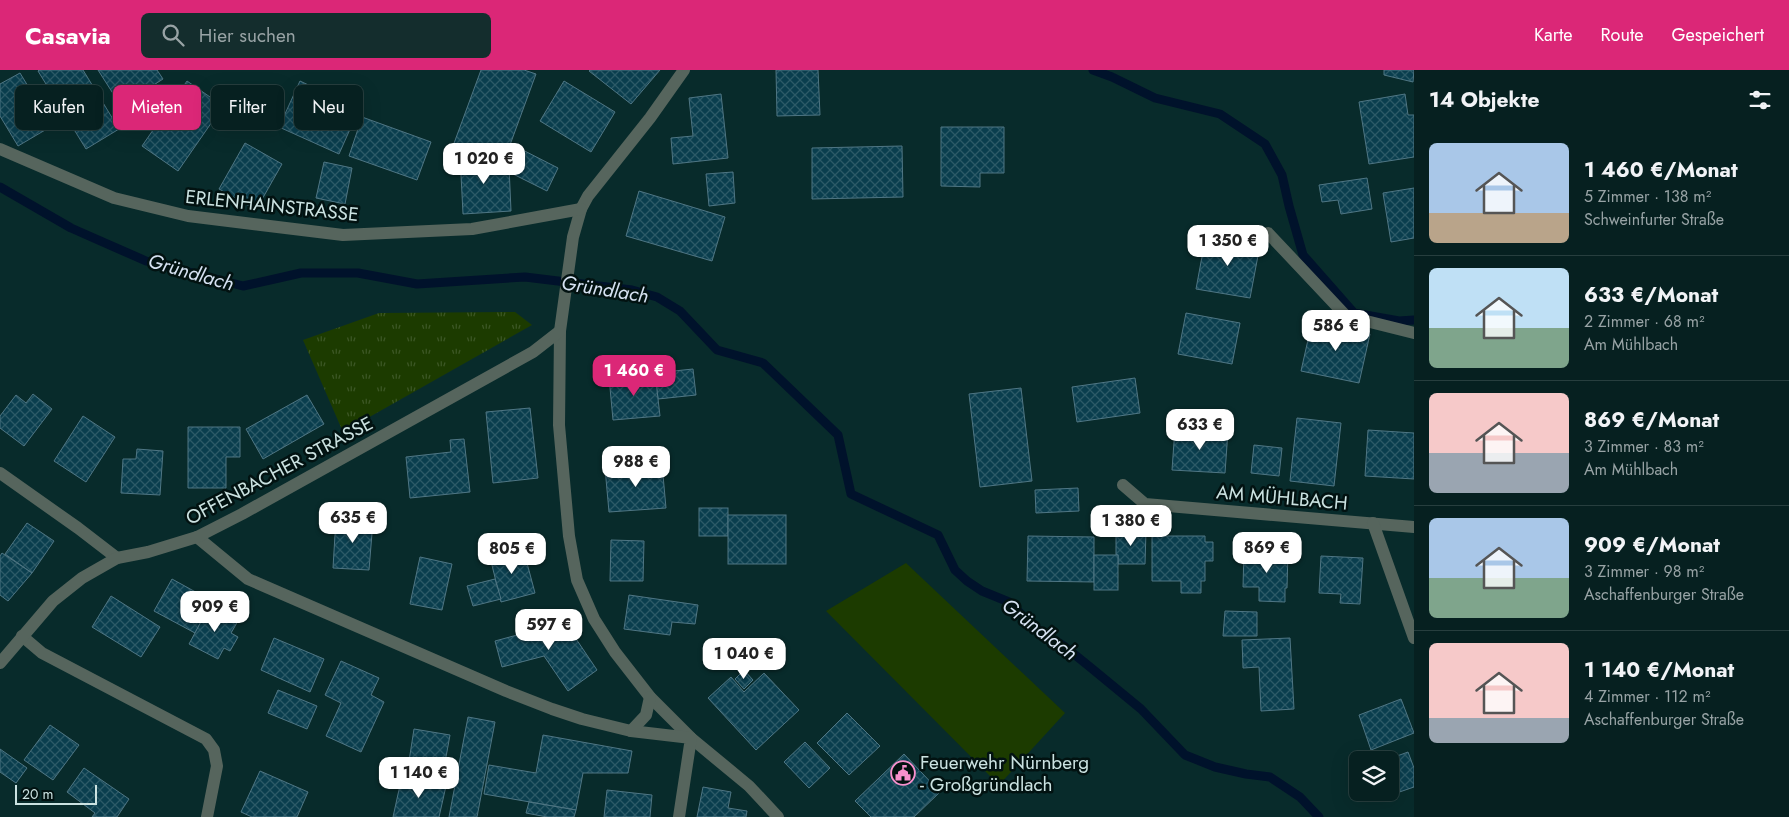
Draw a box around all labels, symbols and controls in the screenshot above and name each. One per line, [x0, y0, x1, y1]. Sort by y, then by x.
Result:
search box [141, 13, 491, 58]
text: Casavia [25, 18, 111, 53]
icon: search [159, 21, 187, 49]
text: Hier suchen [199, 22, 296, 49]
text: Karte [1534, 22, 1573, 48]
text: Route [1601, 22, 1643, 48]
text: Gespeichert [1671, 22, 1764, 48]
chip: Kaufen [15, 85, 103, 130]
chip: Mieten [113, 85, 201, 130]
chip: Filter [211, 85, 284, 130]
chip: Neu [294, 85, 363, 130]
text: 14 Objekte [1429, 85, 1539, 115]
icon: filters [1746, 86, 1774, 114]
pin: 1 020 € [438, 142, 530, 185]
text: 1 020 € [454, 147, 514, 170]
text: 1 460 €/Monat [1584, 155, 1738, 185]
icon: home [1469, 163, 1529, 223]
street label: ERLENHAINSTRASSE [184, 183, 360, 228]
text: 5 Zimmer · 138 m² [1584, 185, 1711, 208]
text: Schweinfurter Straße [1584, 208, 1724, 231]
pin: 1 350 € [1182, 224, 1274, 267]
text: 1 350 € [1198, 229, 1258, 252]
water label: Gründlach [145, 246, 237, 299]
water label: Gründlach [559, 268, 651, 311]
text: 633 €/Monat [1584, 280, 1718, 310]
icon: home [1469, 288, 1529, 348]
pin: 586 € [1301, 310, 1371, 352]
text: 2 Zimmer · 68 m² [1584, 310, 1705, 333]
text: 586 € [1313, 314, 1359, 337]
text: Am Mühlbach [1584, 333, 1678, 356]
pin: 1 460 € [588, 354, 680, 397]
text: 1 460 € [604, 359, 664, 382]
text: 869 €/Monat [1584, 405, 1719, 435]
pin: 633 € [1165, 408, 1235, 451]
street label: OFFENBACHER STRASSE [181, 410, 378, 531]
text: 633 € [1177, 413, 1223, 436]
icon: home [1469, 413, 1529, 473]
text: 3 Zimmer · 83 m² [1584, 435, 1704, 458]
pin: 988 € [601, 446, 671, 488]
text: 988 € [613, 450, 659, 473]
text: Am Mühlbach [1584, 458, 1678, 481]
street label: AM MÜHLBACH [1215, 478, 1349, 517]
pin: 635 € [318, 502, 388, 544]
pin: 1 380 € [1085, 504, 1177, 547]
text: 635 € [330, 506, 376, 529]
text: 1 380 € [1102, 509, 1160, 532]
text: 909 €/Monat [1584, 530, 1720, 560]
pin: 805 € [477, 532, 547, 575]
pin: 869 € [1232, 532, 1302, 574]
text: 869 € [1244, 536, 1290, 559]
text: 805 € [489, 537, 535, 560]
icon: home [1469, 538, 1529, 598]
text: 3 Zimmer · 98 m² [1584, 560, 1704, 583]
text: Aschaffenburger Straße [1584, 583, 1744, 606]
pin: 909 € [180, 590, 250, 633]
water label: Gründlach [996, 591, 1084, 667]
text: 909 € [191, 595, 239, 618]
pin: 597 € [514, 608, 584, 651]
text: 597 € [526, 613, 572, 636]
pin: 1 040 € [698, 638, 790, 680]
text: 1 040 € [714, 642, 774, 665]
text: 1 140 €/Monat [1584, 655, 1734, 685]
icon: home [1469, 663, 1529, 723]
text: 4 Zimmer · 112 m² [1584, 685, 1710, 708]
text: Aschaffenburger Straße [1584, 708, 1744, 731]
place label: Feuerwehr Nürnberg - Großgründlach [920, 749, 1089, 798]
map controls [1349, 751, 1399, 801]
button: layers [1349, 751, 1399, 801]
pin: 1 140 € [373, 756, 465, 799]
public building icon: Feuerwehr Nürnberg - Großgründlach [890, 760, 916, 786]
text: 1 140 € [390, 761, 448, 784]
scale bar [15, 782, 98, 805]
text: 20 m [22, 784, 54, 804]

